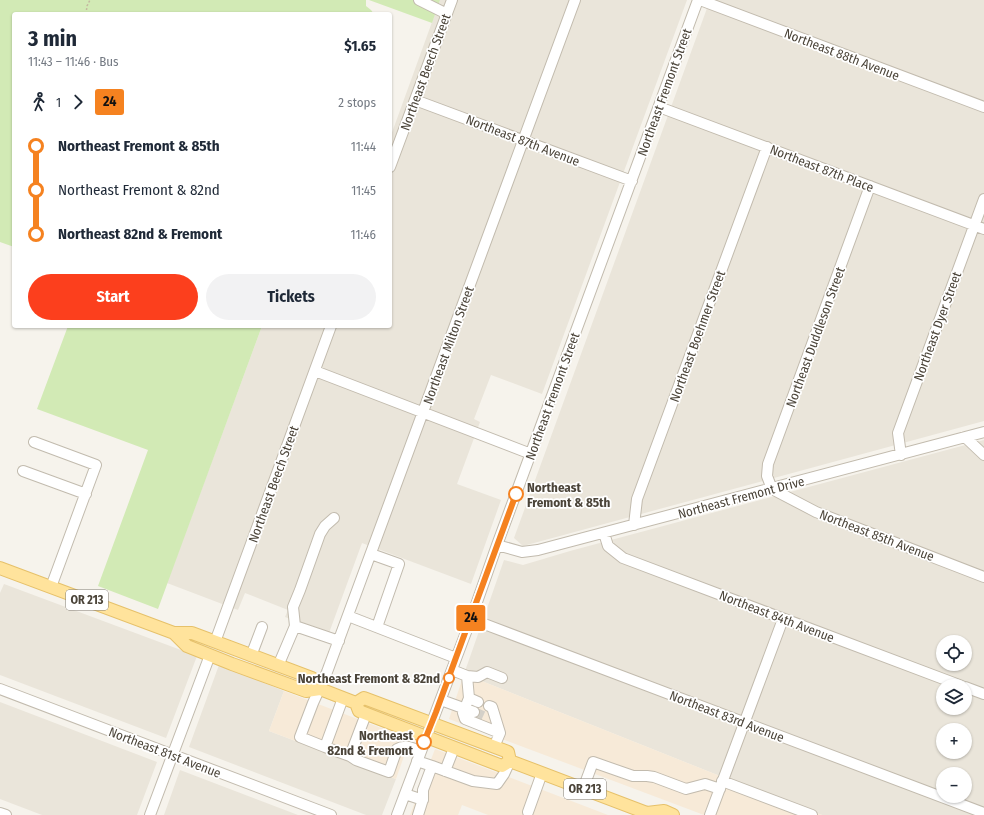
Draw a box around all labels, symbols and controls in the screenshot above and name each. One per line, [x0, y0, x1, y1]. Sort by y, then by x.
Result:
street label: Northeast Beech Street [397, 11, 454, 133]
text: 3 min [28, 25, 77, 52]
street label: Northeast Fremont Street [634, 26, 695, 158]
street label: Northeast 88th Avenue [782, 26, 901, 83]
text: $1.65 [344, 37, 376, 55]
text: 11:43 – 11:46 · Bus [28, 54, 119, 69]
icon: walk [28, 91, 50, 113]
icon: forward [67, 91, 89, 113]
text: 24 [103, 93, 116, 110]
text: 1 [56, 95, 61, 110]
text: 2 stops [338, 95, 376, 110]
street label: Northeast 87th Avenue [464, 112, 582, 169]
text: Northeast Fremont & 85th [58, 137, 220, 155]
text: 11:44 [351, 139, 376, 154]
street label: Northeast 87th Place [768, 142, 876, 195]
text: Northeast Fremont & 82nd [58, 181, 220, 199]
text: 11:45 [351, 183, 376, 198]
text: Northeast 82nd & Fremont [58, 225, 222, 243]
text: 11:46 [351, 227, 376, 242]
street label: Northeast Duddleson Street [783, 264, 848, 409]
street label: Northeast Boehmer Street [667, 268, 729, 404]
street label: Northeast Dyer Street [911, 269, 964, 383]
button: Start [28, 274, 198, 320]
button: Tickets [206, 274, 376, 320]
street label: Northeast Milton Street [420, 283, 477, 406]
street label: Northeast Fremont Street [522, 330, 583, 462]
street label: Northeast Beech Street [245, 423, 302, 545]
street label: Northeast Fremont Drive [676, 473, 806, 522]
place label: Northeast Fremont & 85th [527, 480, 611, 510]
marker: Northeast Fremont & 85th [508, 486, 524, 502]
street label: Northeast 85th Avenue [817, 507, 936, 564]
street label: Northeast 84th Avenue [717, 588, 836, 645]
road number: OR 213 [66, 590, 108, 610]
line badge: 24 [453, 605, 489, 631]
text: 24 [464, 609, 478, 626]
map controls [936, 635, 972, 803]
button: locate [936, 635, 972, 671]
place label: Northeast Fremont & 82nd [298, 671, 440, 686]
marker: Northeast Fremont & 82nd [443, 672, 455, 684]
button: layers [936, 679, 972, 715]
street label: Northeast 83rd Avenue [667, 688, 786, 745]
button: + [936, 723, 972, 759]
street label: Northeast 81st Avenue [107, 724, 223, 781]
place label: Northeast 82nd & Fremont [327, 728, 413, 758]
marker: Northeast 82nd & Fremont [416, 734, 432, 750]
button: − [936, 767, 972, 803]
road number: OR 213 [564, 779, 606, 799]

